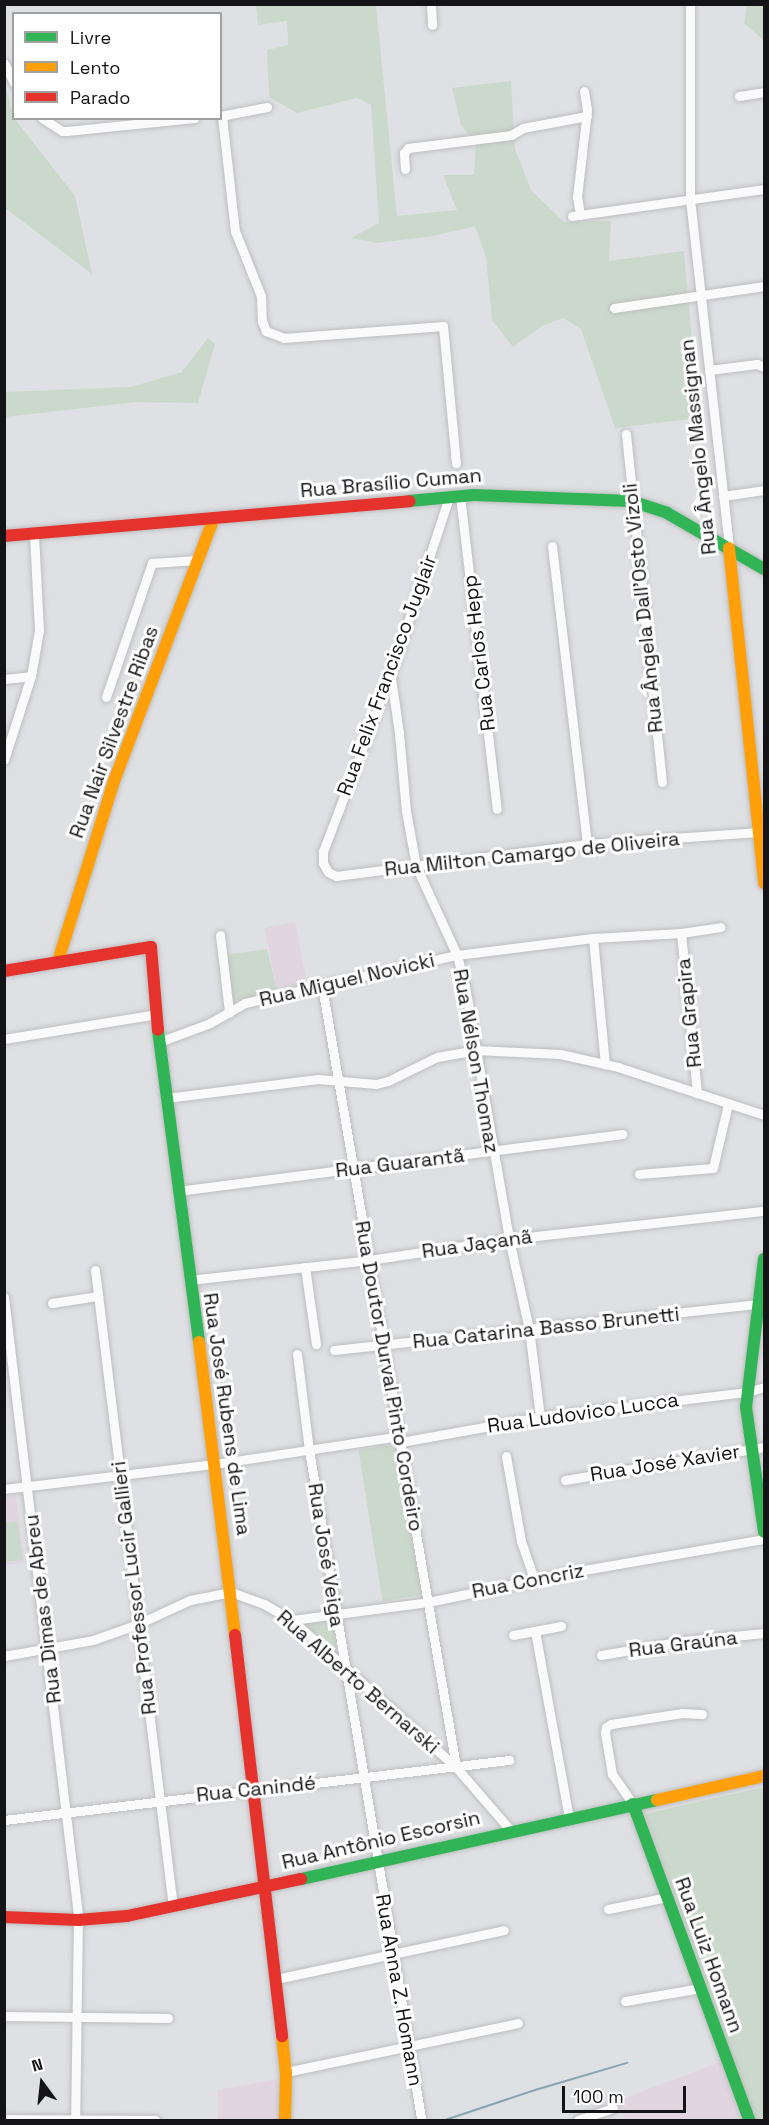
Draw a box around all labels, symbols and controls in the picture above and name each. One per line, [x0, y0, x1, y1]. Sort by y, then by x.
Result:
legend [12, 12, 222, 120]
text: Livre [70, 26, 111, 49]
text: Lento [70, 56, 120, 79]
text: Parado [70, 86, 130, 109]
street label: Rua Ângelo Massignan [675, 338, 721, 556]
street label: Rua Brasílio Cuman [299, 463, 483, 503]
street label: Rua Ângela Dall'Osto Vizoli [618, 482, 668, 734]
street label: Rua Felix Francisco Juglair [332, 551, 442, 799]
street label: Rua Carlos Hepp [458, 574, 500, 732]
street label: Rua Nair Silvestre Ribas [64, 623, 164, 841]
street label: Rua Milton Camargo de Oliveira [383, 827, 681, 881]
street label: Rua Miguel Novicki [257, 948, 437, 1012]
street label: Rua Grapira [671, 957, 707, 1069]
street label: Rua Nélson Thomaz [448, 967, 504, 1155]
street label: Rua Guarantã [334, 1143, 466, 1183]
street label: Rua Doutor Durval Pinto Cordeiro [350, 1219, 428, 1533]
street label: Rua Jaçanã [420, 1224, 534, 1264]
street label: Rua José Rubens de Lima [198, 1291, 256, 1537]
street label: Rua Catarina Basso Brunetti [411, 1302, 681, 1354]
street label: Rua Ludovico Lucca [486, 1388, 680, 1438]
street label: Rua José Xavier [588, 1439, 742, 1487]
street label: Rua Professor Lucir Gallieri [107, 1460, 161, 1716]
street label: Rua José Veiga [303, 1481, 349, 1629]
street label: Rua Dimas de Abreu [19, 1513, 67, 1705]
street label: Rua Concriz [470, 1558, 586, 1604]
street label: Rua Alberto Bernarski [272, 1605, 444, 1759]
street label: Rua Graúna [627, 1625, 739, 1663]
street label: Rua Canindé [195, 1771, 317, 1807]
street label: Rua Antônio Escorsin [279, 1805, 483, 1875]
street label: Rua Luiz Homann [670, 1874, 748, 2036]
street label: Rua Anna Z. Homann [370, 1892, 428, 2088]
north arrow [12, 2053, 72, 2113]
text: N [29, 2054, 45, 2077]
scale bar [565, 2074, 690, 2112]
text: 100 m [573, 2085, 624, 2108]

